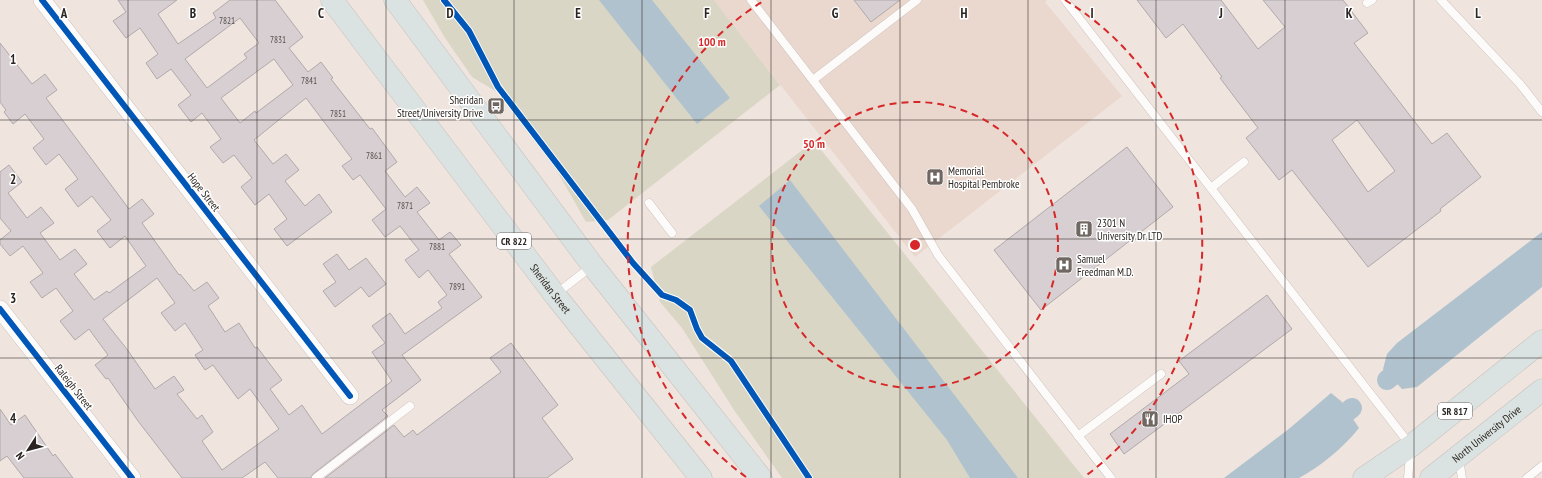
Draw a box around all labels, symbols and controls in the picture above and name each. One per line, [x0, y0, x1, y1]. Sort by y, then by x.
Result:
text: A [60, 5, 68, 22]
text: B [190, 5, 196, 22]
text: C [318, 5, 324, 22]
text: D [447, 5, 454, 22]
text: E [575, 5, 581, 22]
text: F [704, 5, 710, 22]
text: G [832, 5, 839, 22]
text: H [961, 5, 968, 22]
text: I [1090, 5, 1094, 22]
text: J [1218, 5, 1223, 22]
text: K [1346, 5, 1353, 22]
text: L [1475, 5, 1481, 22]
house number: 7821 [219, 15, 235, 26]
house number: 7831 [270, 34, 286, 45]
text: 100 m [698, 34, 726, 49]
text: 1 [10, 51, 16, 68]
house number: 7841 [301, 75, 317, 86]
place label: Sheridan Street/University Drive [397, 93, 483, 120]
bus stop icon: Sheridan Street/University Drive [486, 96, 506, 116]
house number: 7851 [330, 108, 346, 119]
text: 50 m [803, 136, 825, 151]
house number: 7861 [366, 150, 382, 161]
place label: Memorial Hospital Pembroke [948, 164, 1020, 191]
hospital icon: Memorial Hospital Pembroke [925, 167, 945, 187]
street label: Hope Street [185, 170, 223, 214]
text: 2 [10, 171, 16, 188]
house number: 7871 [397, 200, 413, 211]
place label: 2301 N University Dr LTD [1097, 216, 1162, 243]
building icon: 2301 N University Dr LTD [1074, 219, 1094, 239]
road number: CR 822 [497, 233, 531, 249]
centre of rings [908, 238, 922, 252]
house number: 7881 [429, 241, 445, 252]
place label: Samuel Freedman M.D. [1077, 252, 1134, 279]
hospital icon: Samuel Freedman M.D. [1054, 255, 1074, 275]
street label: Sheridan Street [527, 261, 574, 316]
house number: 7891 [449, 281, 465, 292]
text: 3 [10, 290, 16, 307]
street label: Raleigh Street [52, 361, 96, 413]
street label: North University Drive [1449, 402, 1524, 466]
road number: SR 817 [1438, 403, 1472, 419]
restaurant icon: IHOP [1140, 409, 1160, 429]
text: 4 [10, 410, 17, 427]
place label: IHOP [1163, 412, 1182, 426]
north arrow [8, 430, 48, 470]
text: N [12, 449, 27, 462]

